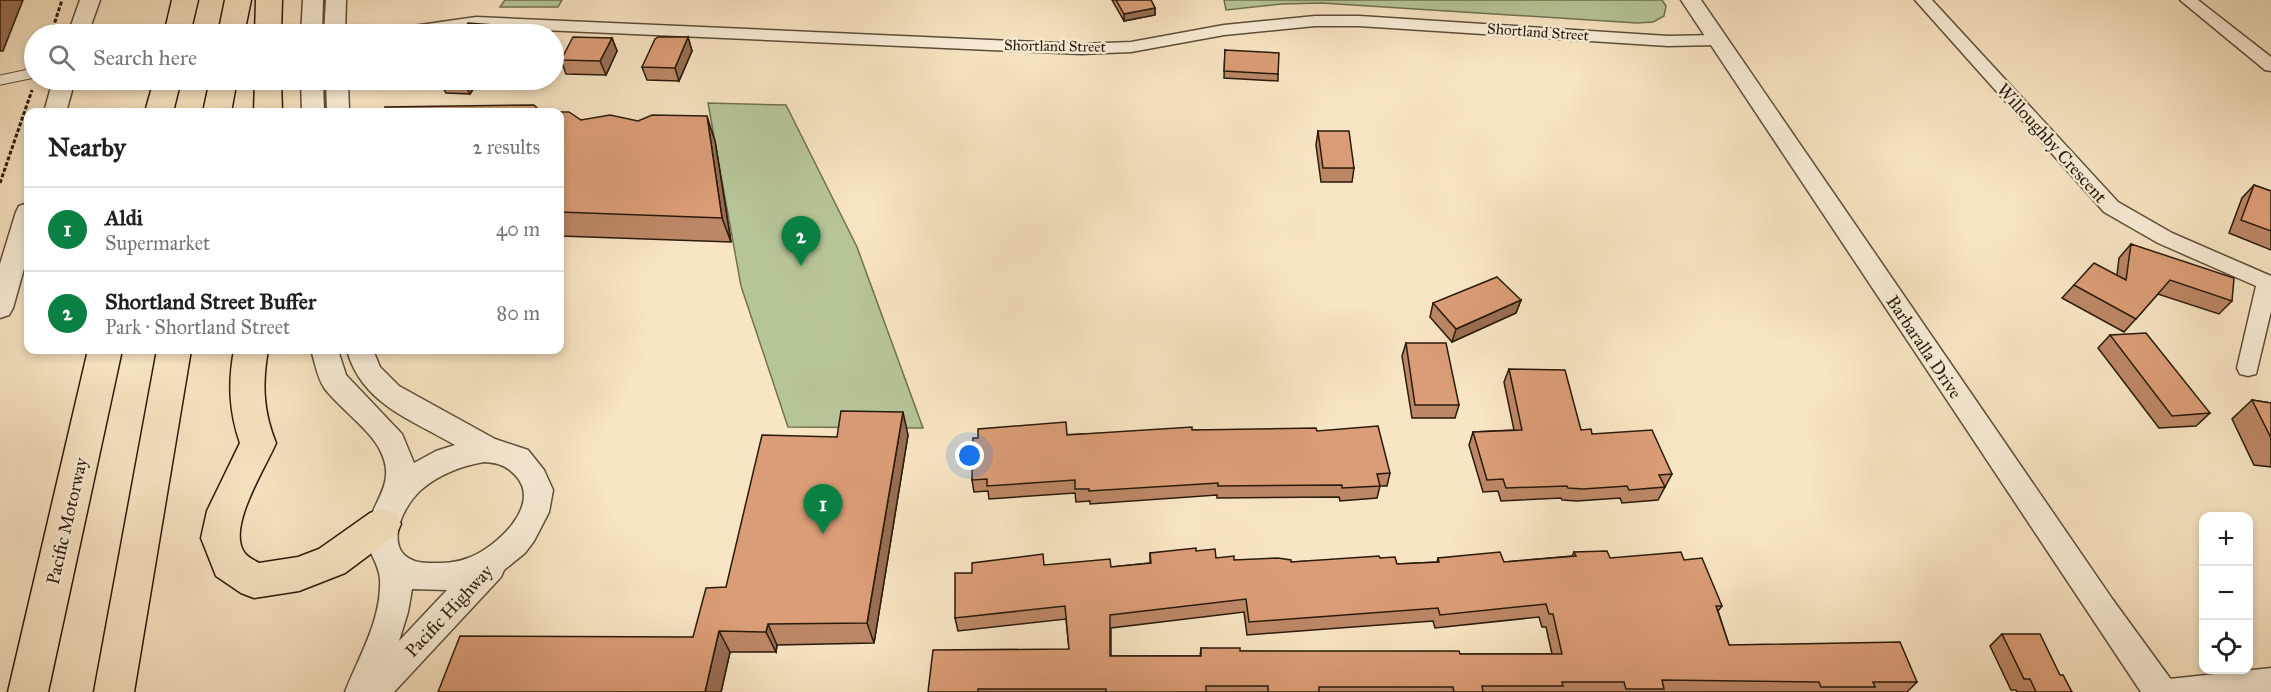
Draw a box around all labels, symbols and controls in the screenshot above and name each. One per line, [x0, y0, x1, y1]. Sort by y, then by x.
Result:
street label: Shortland Street [1486, 19, 1590, 45]
search box [24, 24, 564, 90]
street label: Shortland Street [1004, 36, 1107, 56]
icon: search [45, 41, 78, 74]
text: Search here [93, 44, 197, 71]
street label: Willoughby Crescent [1992, 79, 2112, 209]
text: Nearby [48, 131, 126, 163]
text: 2 results [472, 135, 540, 159]
text: Aldi [105, 204, 143, 231]
pin: 2 [782, 216, 820, 266]
text: 1 [64, 217, 71, 241]
text: 40 m [496, 217, 540, 241]
text: Supermarket [105, 231, 210, 255]
text: Shortland Street Buffer [105, 288, 316, 315]
street label: Barbaralla Drive [1881, 291, 1967, 403]
text: 2 [63, 301, 72, 325]
text: 80 m [497, 301, 540, 325]
text: Park · Shortland Street [105, 315, 290, 339]
your location [955, 441, 984, 470]
street label: Pacific Motorway [42, 455, 92, 587]
pin: 1 [804, 484, 842, 534]
map controls [2199, 512, 2253, 674]
button: + [2199, 512, 2253, 566]
street label: Pacific Highway [401, 560, 498, 662]
button: − [2199, 566, 2253, 620]
button: locate [2199, 620, 2253, 674]

